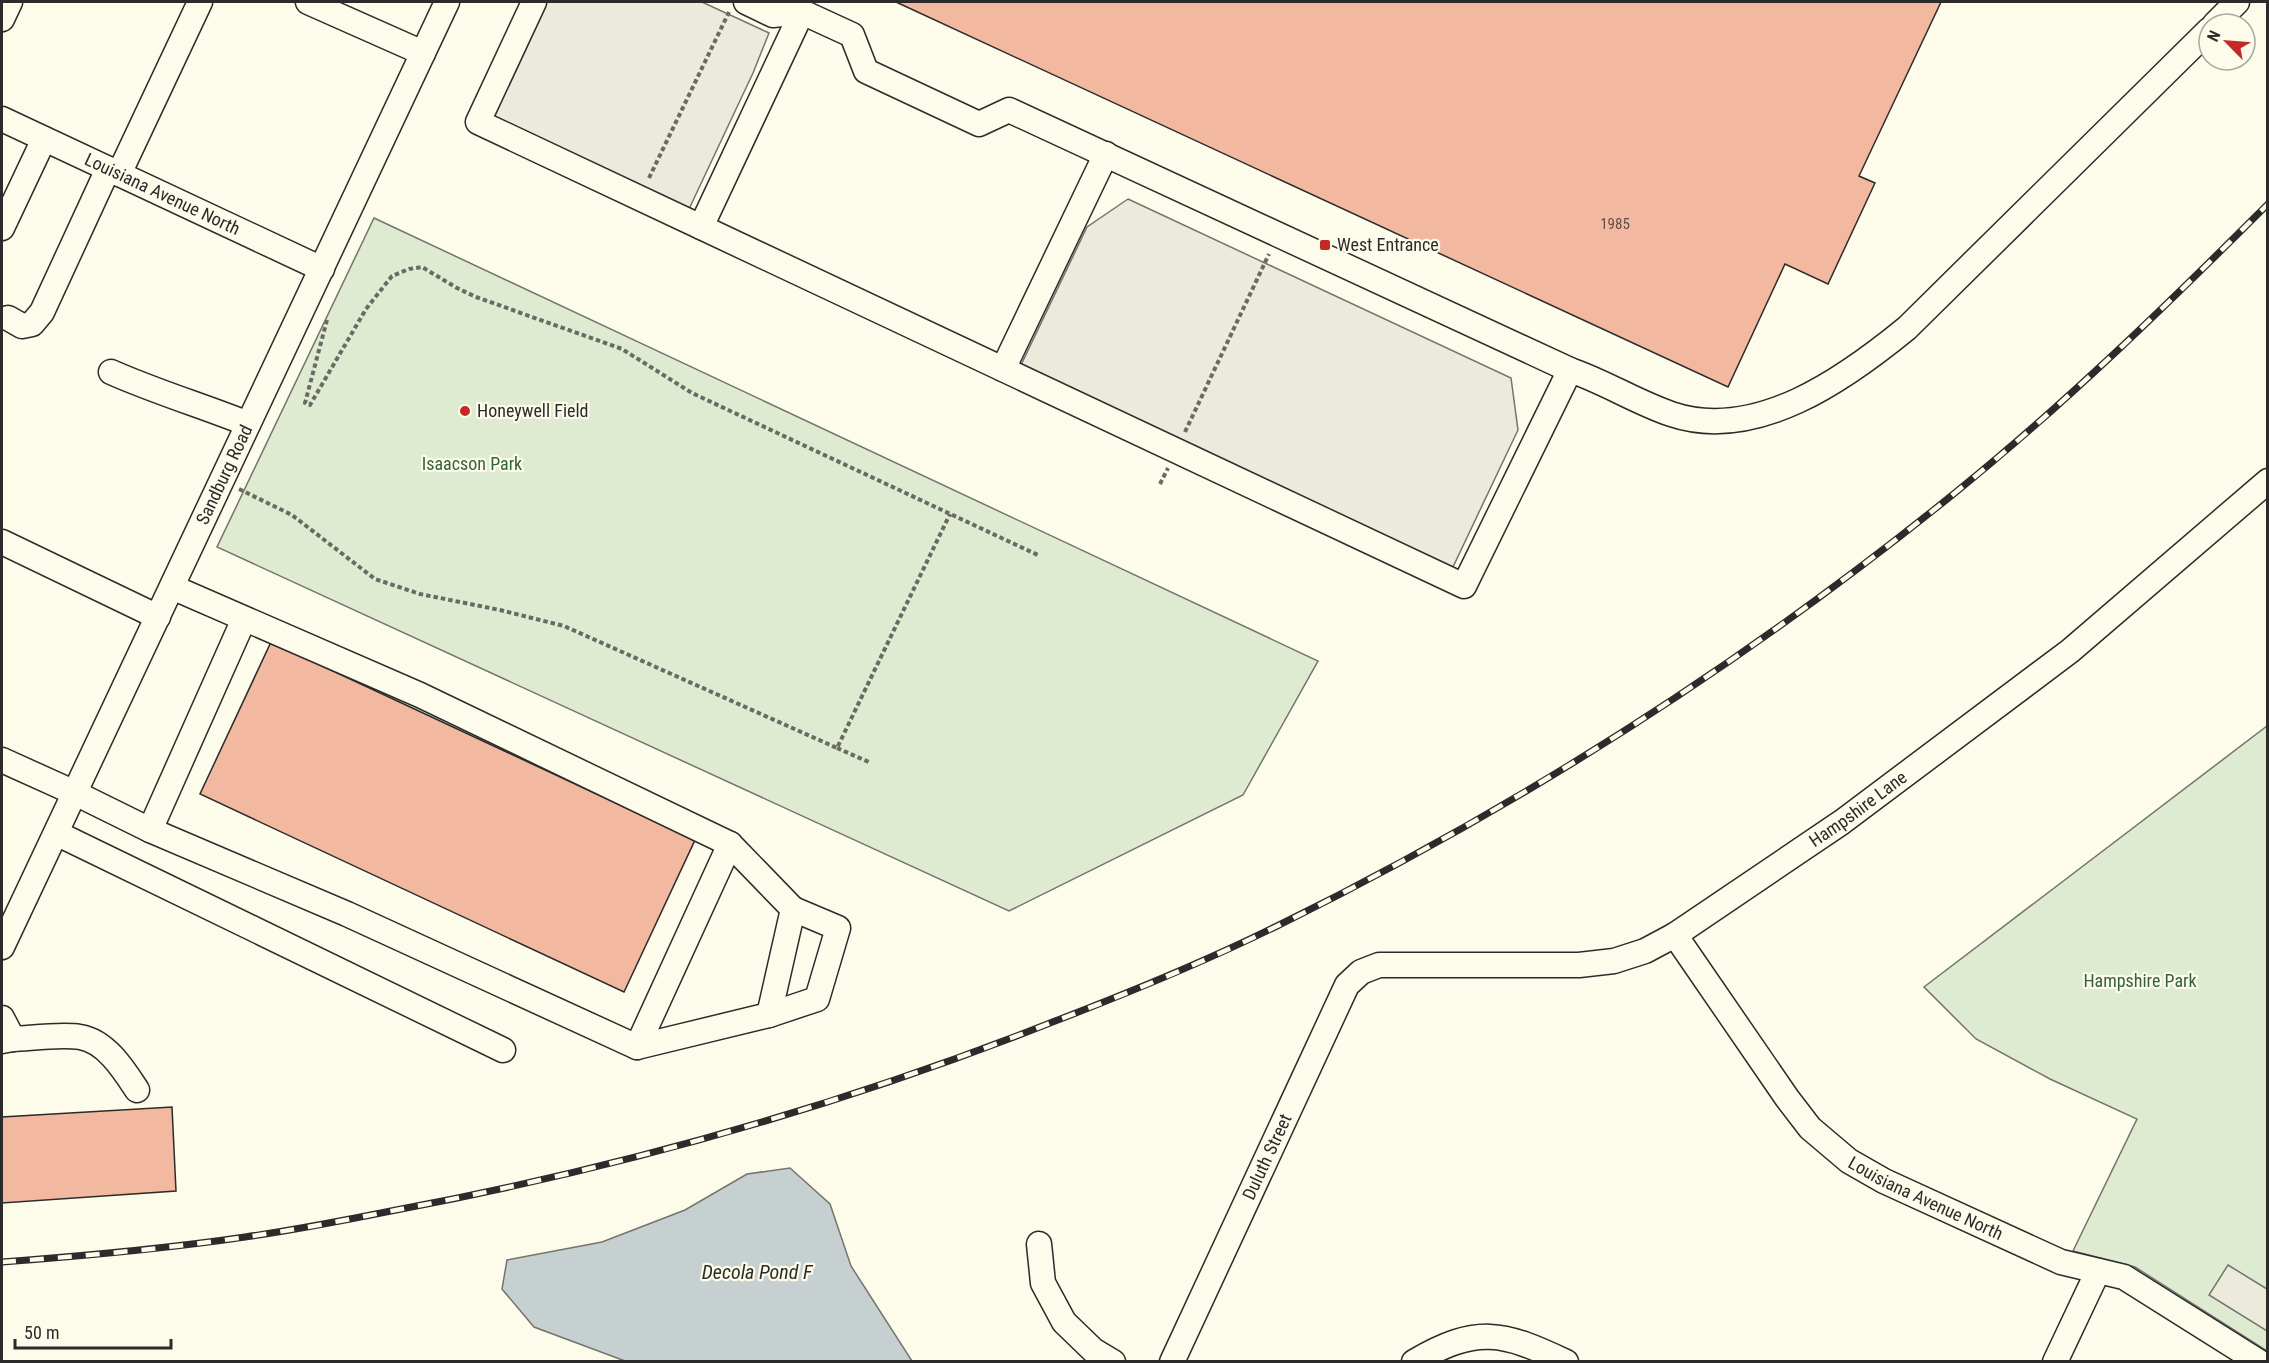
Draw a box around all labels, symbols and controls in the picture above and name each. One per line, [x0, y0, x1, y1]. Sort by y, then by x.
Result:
north arrow [2197, 12, 2257, 72]
text: N [2203, 27, 2225, 44]
street label: Louisiana Avenue North [81, 148, 243, 239]
house number: 1985 [1600, 215, 1630, 233]
place label: West Entrance [1337, 234, 1439, 255]
marker: West Entrance [1318, 238, 1332, 252]
place label: Honeywell Field [477, 400, 589, 421]
marker: Honeywell Field [458, 404, 472, 418]
street label: Sandburg Road [191, 421, 256, 528]
park label: Isaacson Park [422, 453, 522, 474]
street label: Hampshire Lane [1805, 766, 1911, 851]
park label: Hampshire Park [2083, 970, 2197, 991]
street label: Duluth Street [1238, 1111, 1296, 1203]
street label: Louisiana Avenue North [1845, 1152, 2006, 1244]
water label: Decola Pond F [702, 1260, 814, 1284]
scale bar [15, 1312, 171, 1350]
text: 50 m [24, 1322, 59, 1343]

